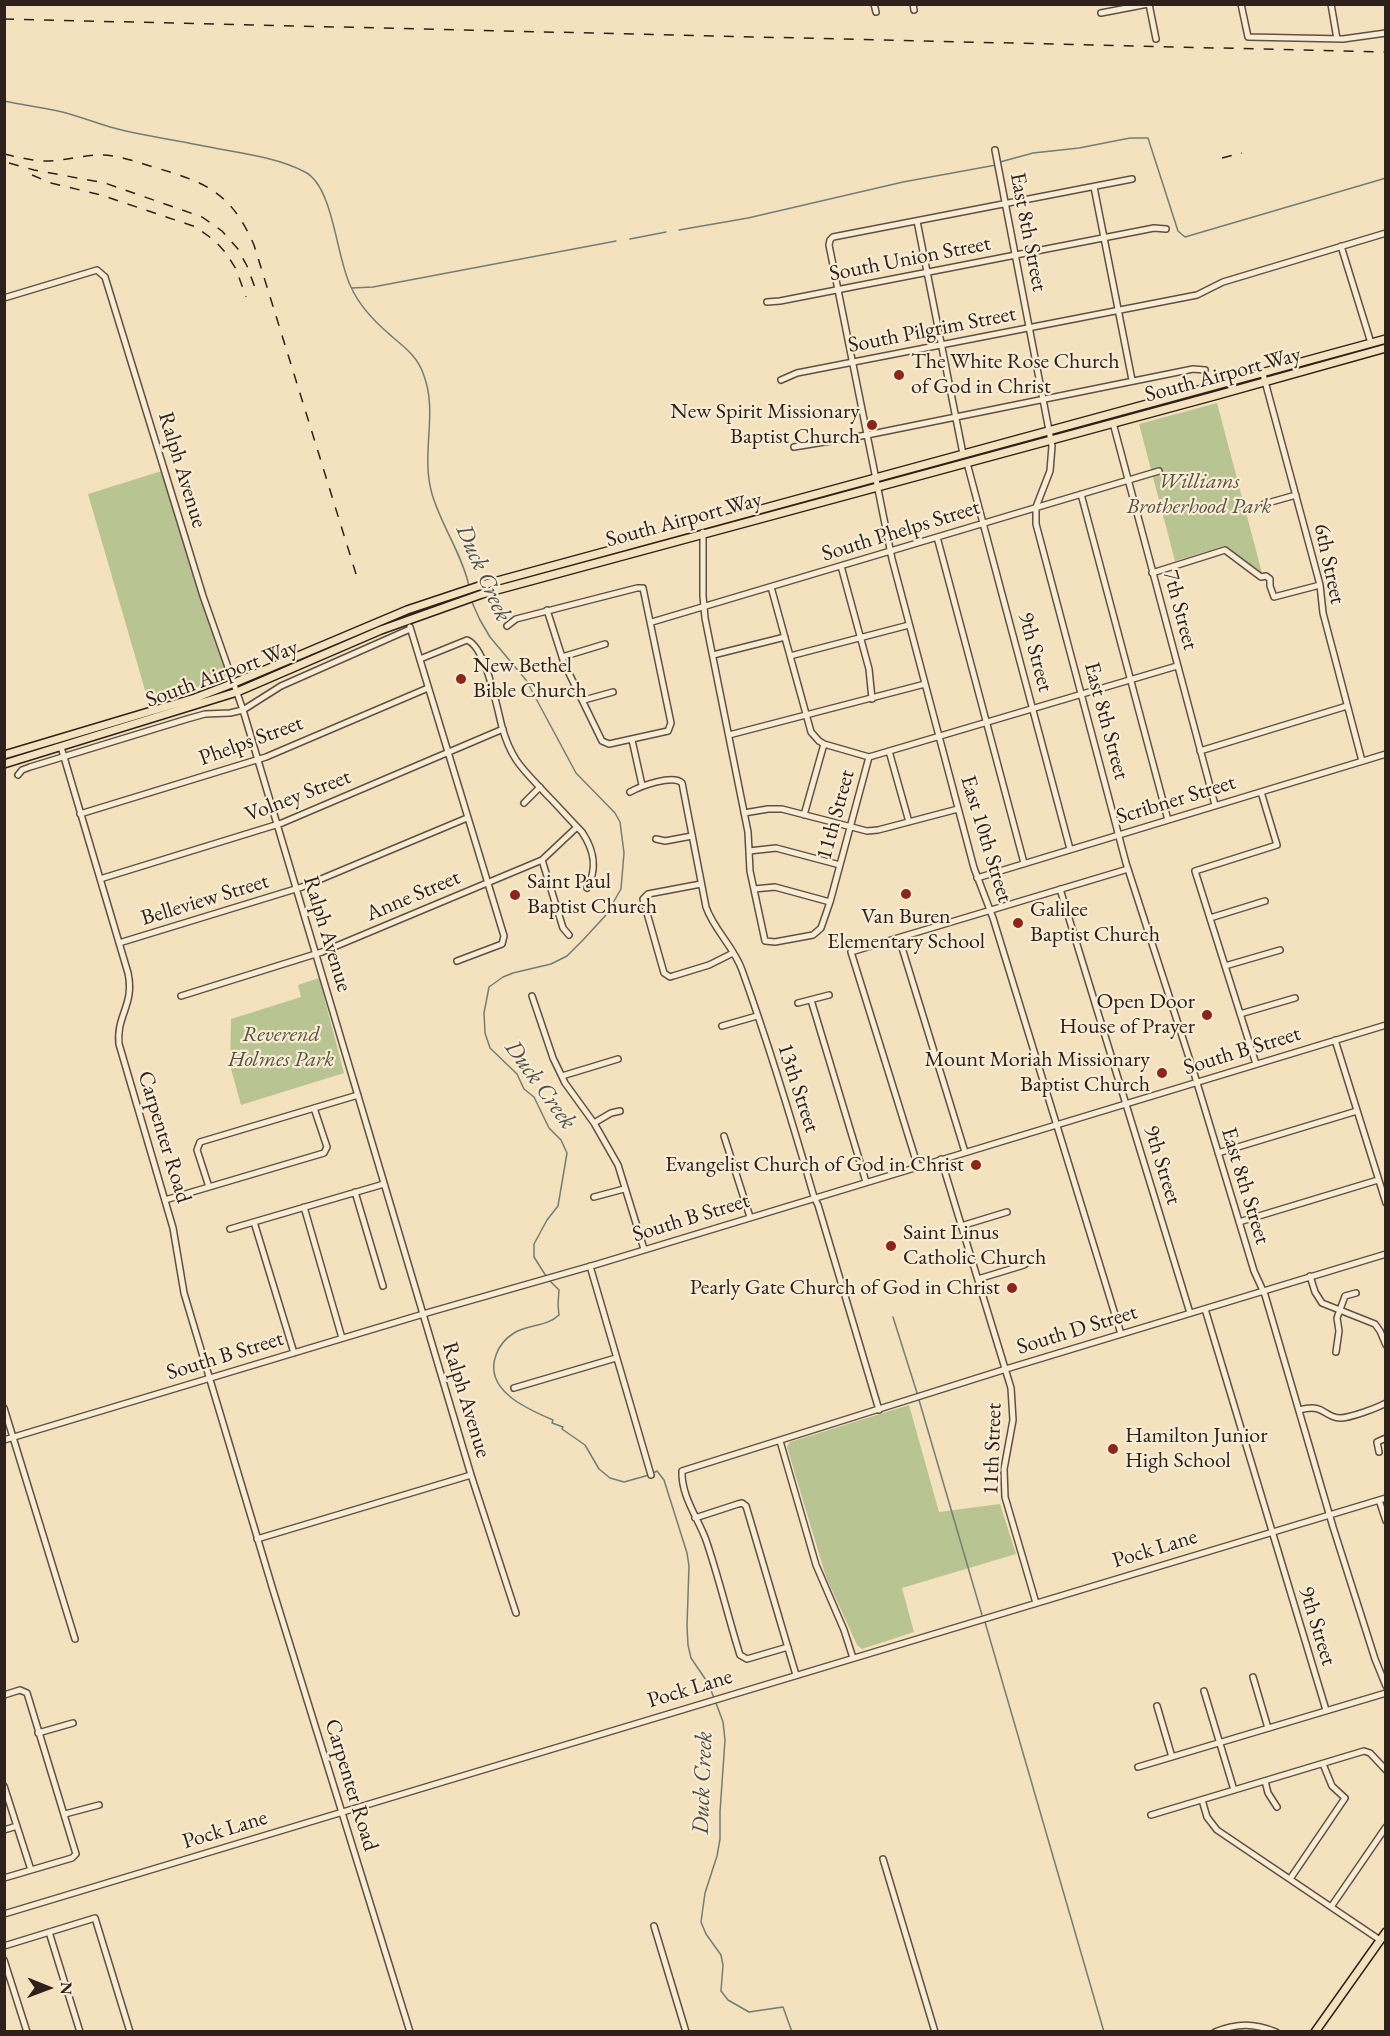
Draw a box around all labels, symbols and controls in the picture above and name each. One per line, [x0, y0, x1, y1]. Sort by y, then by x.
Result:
street label: East 8th Street [1004, 170, 1052, 294]
street label: South Union Street [827, 230, 993, 288]
street label: South Pilgrim Street [846, 301, 1018, 359]
street label: South Airport Way [1142, 341, 1304, 409]
place label: The White Rose Church of God in Christ [911, 349, 1120, 400]
marker: The White Rose Church of God in Christ [892, 368, 906, 382]
place label: New Spirit Missionary Baptist Church [670, 399, 860, 451]
street label: Ralph Avenue [152, 409, 212, 531]
marker: New Spirit Missionary Baptist Church [865, 418, 879, 432]
park label: Williams Brotherhood Park [1126, 469, 1272, 520]
street label: South Airport Way [603, 486, 765, 554]
street label: South Phelps Street [819, 494, 983, 568]
water label: Duck Creek [449, 520, 517, 626]
street label: 6th Street [1308, 521, 1350, 607]
street label: 7th Street [1157, 567, 1203, 653]
street label: 9th Street [1012, 609, 1058, 695]
street label: South Airport Way [142, 634, 302, 714]
place label: New Bethel Bible Church [473, 653, 587, 704]
street label: East 8th Street [1078, 659, 1134, 783]
marker: New Bethel Bible Church [454, 672, 468, 686]
street label: Phelps Street [195, 710, 307, 772]
street label: Volney Street [241, 764, 355, 828]
street label: 11th Street [811, 767, 861, 863]
street label: Scribner Street [1113, 769, 1239, 831]
street label: East 10th Street [954, 772, 1018, 906]
street label: Anne Street [362, 864, 464, 928]
street label: Belleview Street [138, 868, 272, 932]
place label: Saint Paul Baptist Church [527, 869, 657, 920]
street label: Ralph Avenue [297, 873, 357, 995]
marker: Van Buren Elementary School [899, 887, 913, 901]
marker: Saint Paul Baptist Church [508, 888, 522, 902]
place label: Galilee Baptist Church [1030, 897, 1160, 948]
place label: Van Buren Elementary School [827, 904, 985, 956]
marker: Galilee Baptist Church [1011, 916, 1025, 930]
place label: Open Door House of Prayer [1059, 989, 1195, 1040]
marker: Open Door House of Prayer [1200, 1008, 1214, 1022]
street label: South B Street [1180, 1021, 1304, 1081]
park label: Reverend Holmes Park [228, 1022, 334, 1074]
water label: Duck Creek [498, 1035, 582, 1135]
street label: 13th Street [771, 1040, 825, 1136]
place label: Mount Moriah Missionary Baptist Church [925, 1047, 1150, 1098]
marker: Mount Moriah Missionary Baptist Church [1155, 1066, 1169, 1080]
street label: Carpenter Road [131, 1068, 197, 1206]
street label: 9th Street [1137, 1122, 1187, 1208]
street label: East 8th Street [1215, 1124, 1275, 1248]
place label: Evangelist Church of God in Christ [665, 1152, 964, 1178]
marker: Evangelist Church of God in Christ [969, 1158, 983, 1172]
street label: South B Street [629, 1188, 753, 1248]
place label: Saint Linus Catholic Church [903, 1220, 1046, 1272]
marker: Saint Linus Catholic Church [884, 1239, 898, 1253]
place label: Pearly Gate Church of God in Christ [690, 1275, 1000, 1301]
marker: Pearly Gate Church of God in Christ [1005, 1281, 1019, 1295]
street label: South D Street [1014, 1299, 1140, 1361]
street label: South B Street [163, 1326, 287, 1386]
street label: Ralph Avenue [436, 1339, 496, 1461]
street label: 11th Street [978, 1403, 1008, 1495]
place label: Hamilton Junior High School [1125, 1423, 1268, 1474]
marker: Hamilton Junior High School [1106, 1442, 1120, 1456]
street label: Pock Lane [1109, 1524, 1201, 1574]
street label: 9th Street [1292, 1583, 1342, 1669]
street label: Pock Lane [644, 1664, 736, 1714]
street label: Carpenter Road [318, 1716, 384, 1854]
water label: Duck Creek [687, 1731, 719, 1835]
street label: Pock Lane [179, 1805, 271, 1855]
north arrow [18, 1958, 78, 2018]
text: N [56, 1982, 77, 1995]

